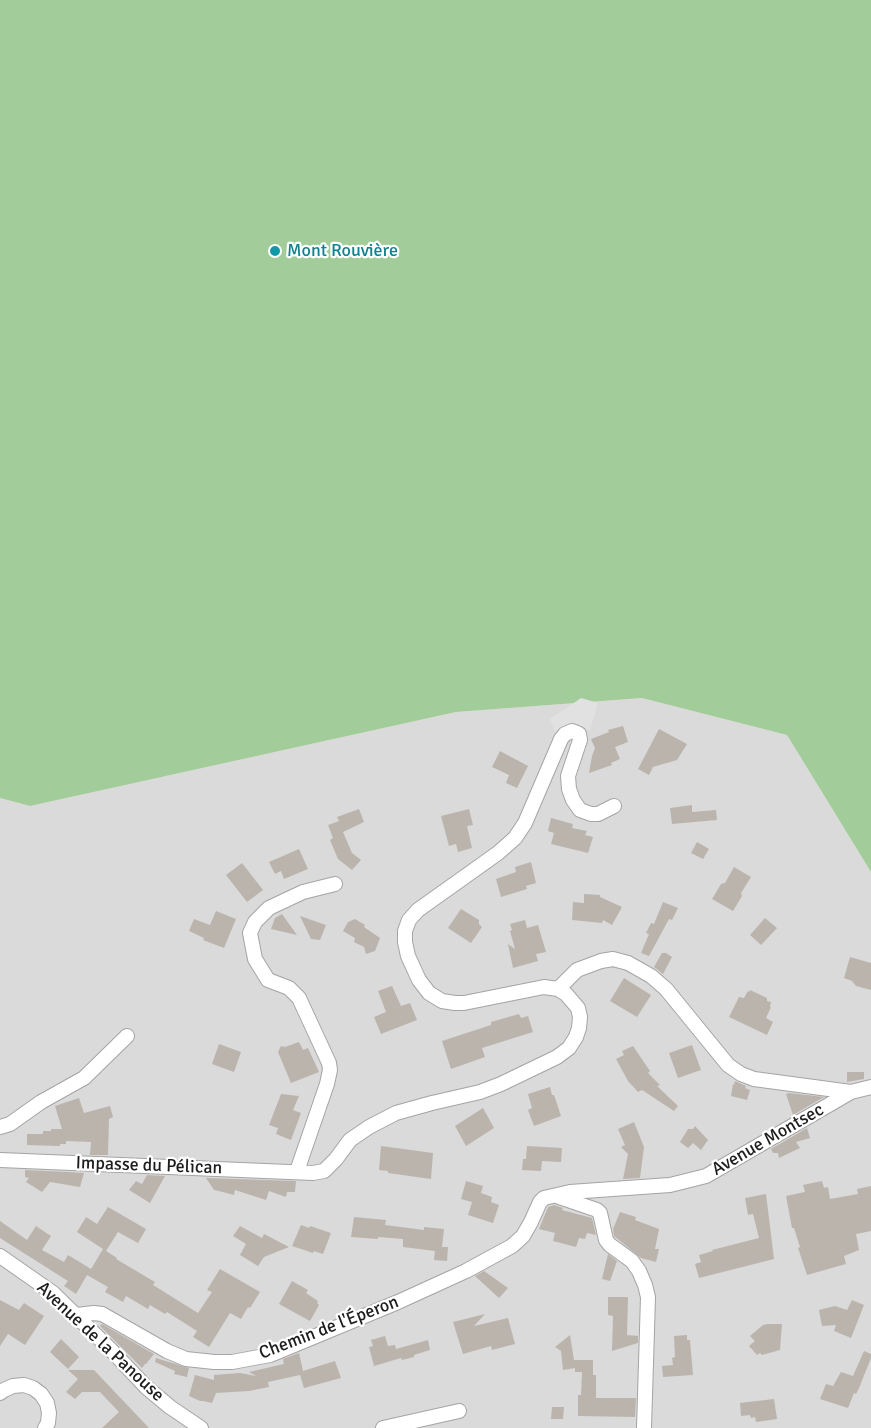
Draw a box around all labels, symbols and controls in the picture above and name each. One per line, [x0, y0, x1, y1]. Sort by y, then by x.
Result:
place label: Mont Rouvière [287, 240, 398, 262]
marker: Mont Rouvière [268, 244, 282, 258]
street label: Avenue Montsec [708, 1099, 828, 1181]
street label: Impasse du Pélican [75, 1153, 223, 1179]
street label: Avenue de la Panouse [32, 1277, 168, 1407]
street label: Chemin de l'Éperon [256, 1291, 402, 1365]

